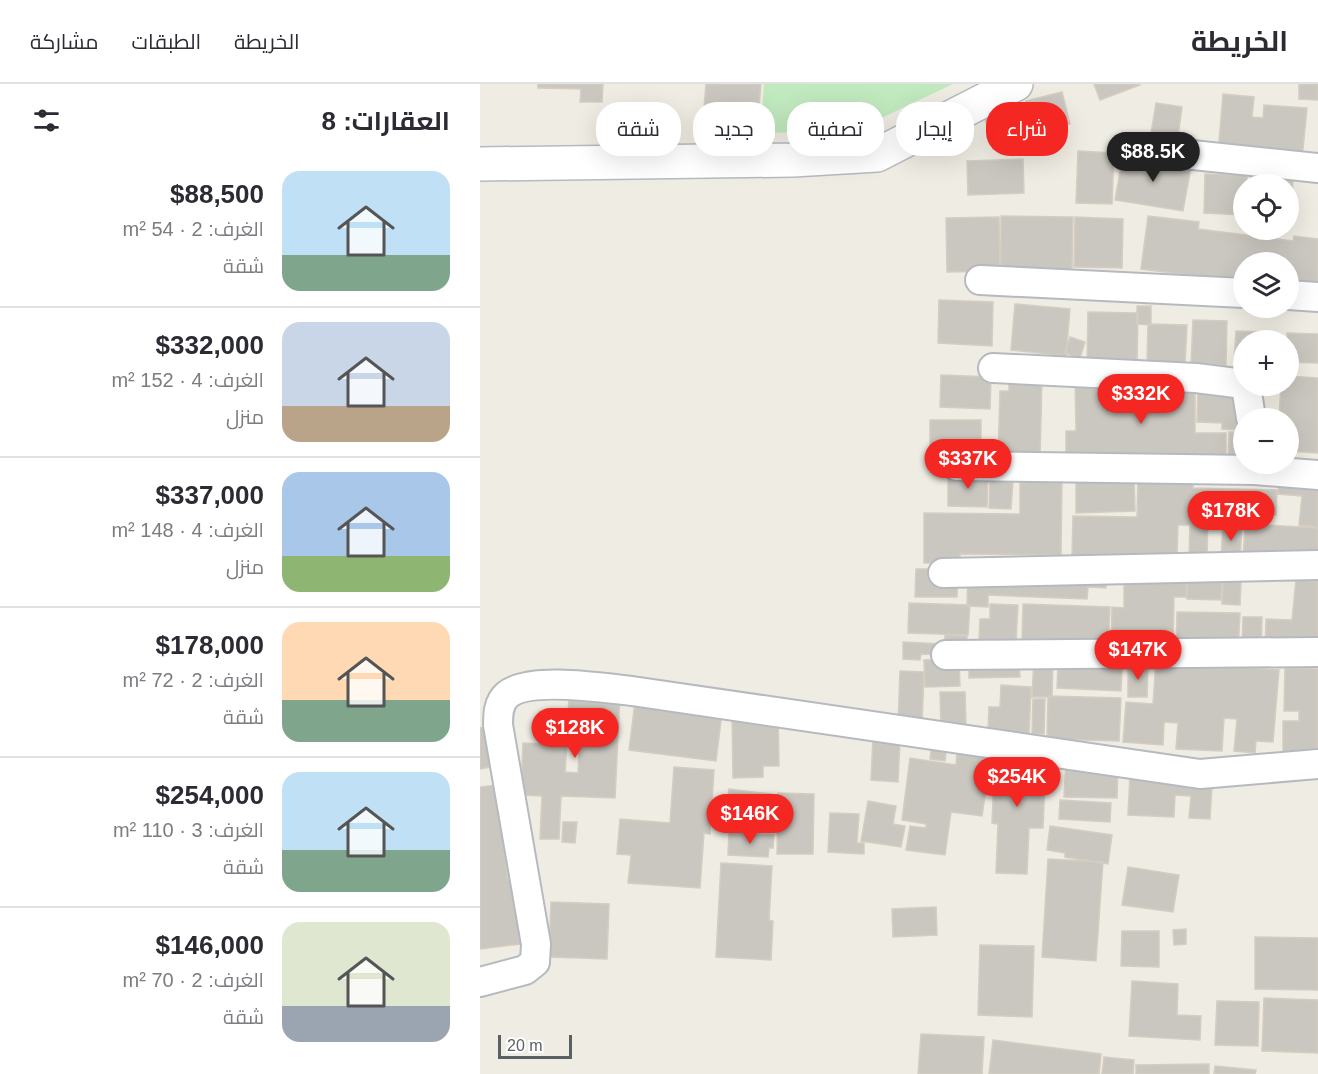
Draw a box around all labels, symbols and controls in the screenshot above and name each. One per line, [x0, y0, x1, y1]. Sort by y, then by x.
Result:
text: الخريطة [1191, 26, 1288, 57]
text: مشاركة [30, 30, 99, 53]
text: الطبقات [132, 30, 201, 53]
text: الخريطة [234, 30, 300, 53]
chip: شقة [596, 102, 681, 156]
chip: جديد [693, 102, 775, 156]
chip: تصفية [787, 102, 884, 156]
chip: إيجار [896, 102, 974, 156]
chip: شراء [986, 102, 1068, 156]
icon: filters [30, 104, 63, 137]
text: العقارات: 8 [322, 106, 450, 136]
pin: $88.5K [1104, 132, 1202, 183]
text: $88.5K [1121, 140, 1185, 162]
map controls [1233, 174, 1299, 474]
button: locate [1233, 174, 1299, 240]
text: $88,500 [170, 179, 264, 209]
icon: home [330, 195, 402, 267]
text: الغرف: 2 · 54 m² [123, 218, 264, 240]
button: layers [1233, 252, 1299, 318]
text: شقة [223, 255, 264, 277]
text: $332,000 [156, 330, 264, 360]
button: + [1233, 330, 1299, 396]
icon: home [330, 346, 402, 418]
text: الغرف: 4 · 152 m² [111, 369, 264, 391]
pin: $332K [1099, 374, 1183, 425]
text: $332K [1112, 382, 1170, 404]
text: منزل [226, 406, 264, 428]
button: − [1233, 408, 1299, 474]
pin: $337K [926, 439, 1010, 490]
text: $337K [939, 447, 997, 469]
text: $337,000 [156, 480, 264, 510]
pin: $178K [1189, 491, 1273, 542]
icon: home [330, 496, 402, 568]
text: $178K [1202, 499, 1260, 521]
text: الغرف: 4 · 148 m² [111, 519, 264, 541]
text: منزل [226, 556, 264, 578]
text: $178,000 [156, 630, 264, 660]
pin: $147K [1096, 630, 1180, 681]
text: $147K [1109, 638, 1167, 660]
icon: home [330, 646, 402, 718]
text: الغرف: 2 · 72 m² [123, 669, 264, 691]
text: شقة [223, 706, 264, 728]
pin: $128K [533, 708, 617, 759]
text: $128K [546, 716, 604, 738]
pin: $254K [975, 757, 1059, 808]
text: $254K [988, 765, 1046, 787]
text: $254,000 [156, 780, 264, 810]
pin: $146K [708, 794, 792, 845]
icon: home [330, 796, 402, 868]
text: $146K [721, 802, 779, 824]
text: الغرف: 3 · 110 m² [113, 819, 264, 841]
text: شقة [223, 856, 264, 878]
text: $146,000 [156, 930, 264, 960]
icon: home [330, 946, 402, 1018]
text: الغرف: 2 · 70 m² [123, 969, 264, 991]
text: شقة [223, 1006, 264, 1028]
scale bar [498, 1032, 572, 1060]
text: 20 m [507, 1037, 543, 1054]

